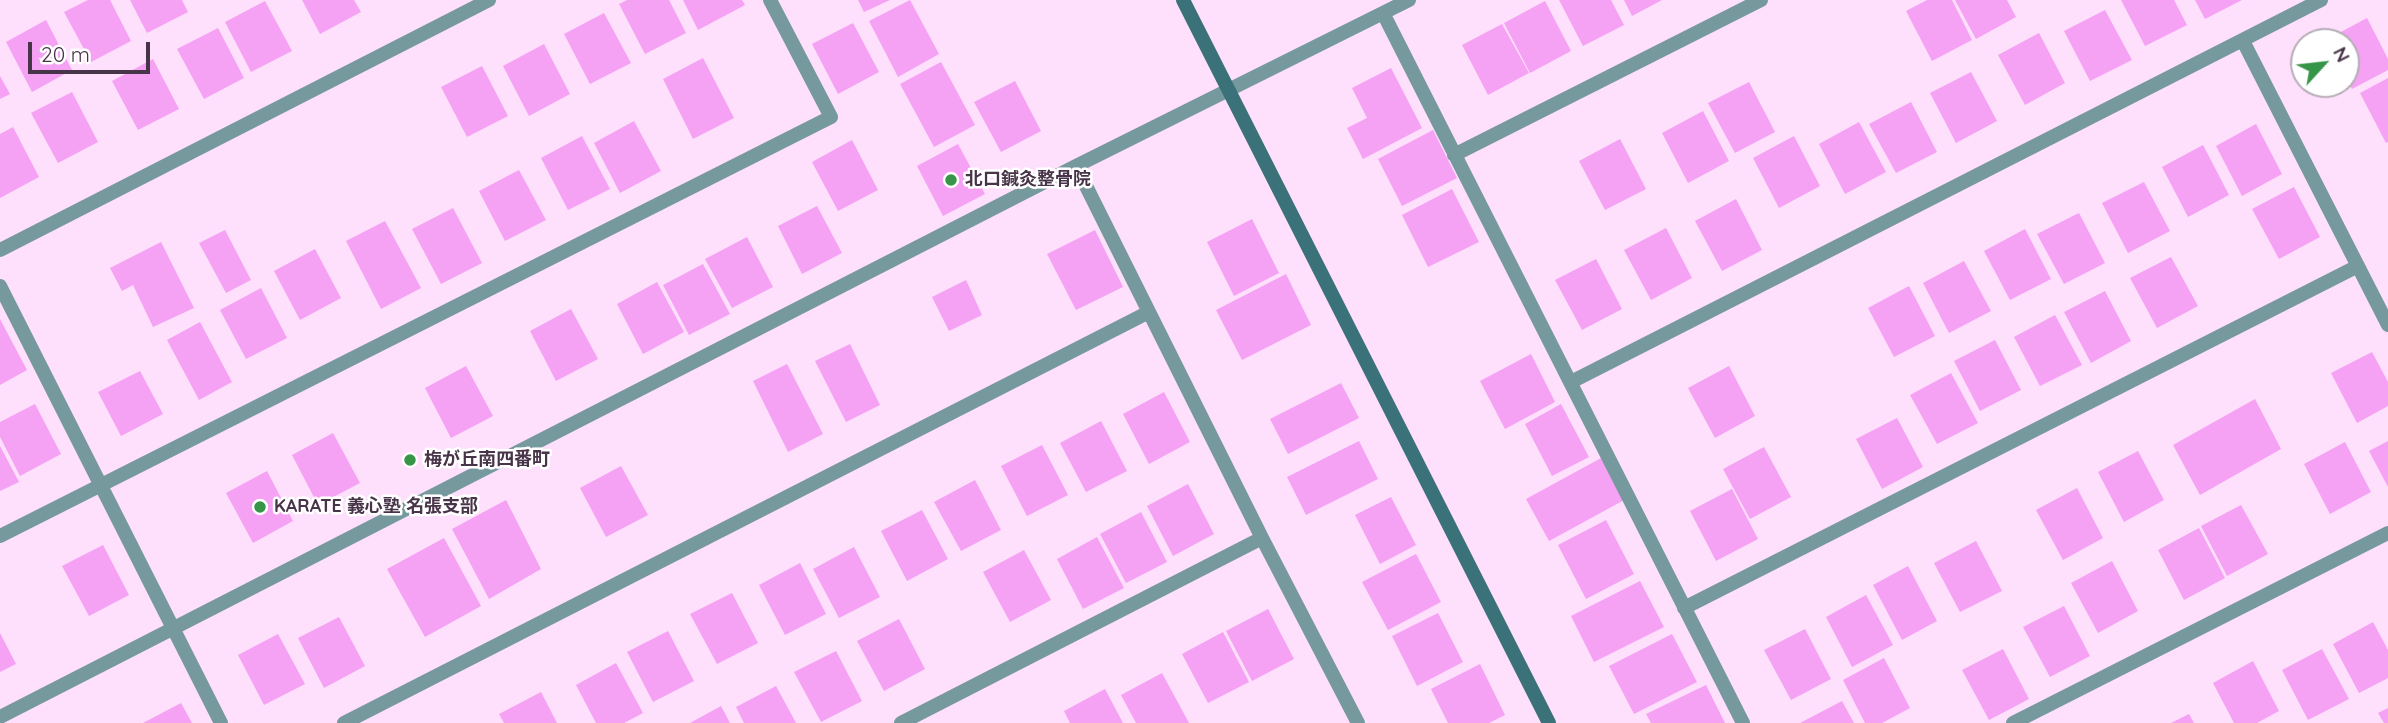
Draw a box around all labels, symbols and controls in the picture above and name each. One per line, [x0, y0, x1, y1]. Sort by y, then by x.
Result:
scale bar [32, 28, 154, 72]
north arrow [2290, 28, 2360, 98]
text: 20 m [41, 41, 90, 67]
text: N [2328, 43, 2356, 66]
place label: 北口鍼灸整骨院 [965, 169, 1091, 191]
marker: 北口鍼灸整骨院 [943, 172, 959, 188]
place label: 梅が丘南四番町 [424, 449, 550, 471]
marker: 梅が丘南四番町 [402, 452, 418, 468]
place label: KARATE 義心塾 名張支部 [274, 496, 478, 518]
marker: KARATE 義心塾 名張支部 [252, 499, 268, 515]

